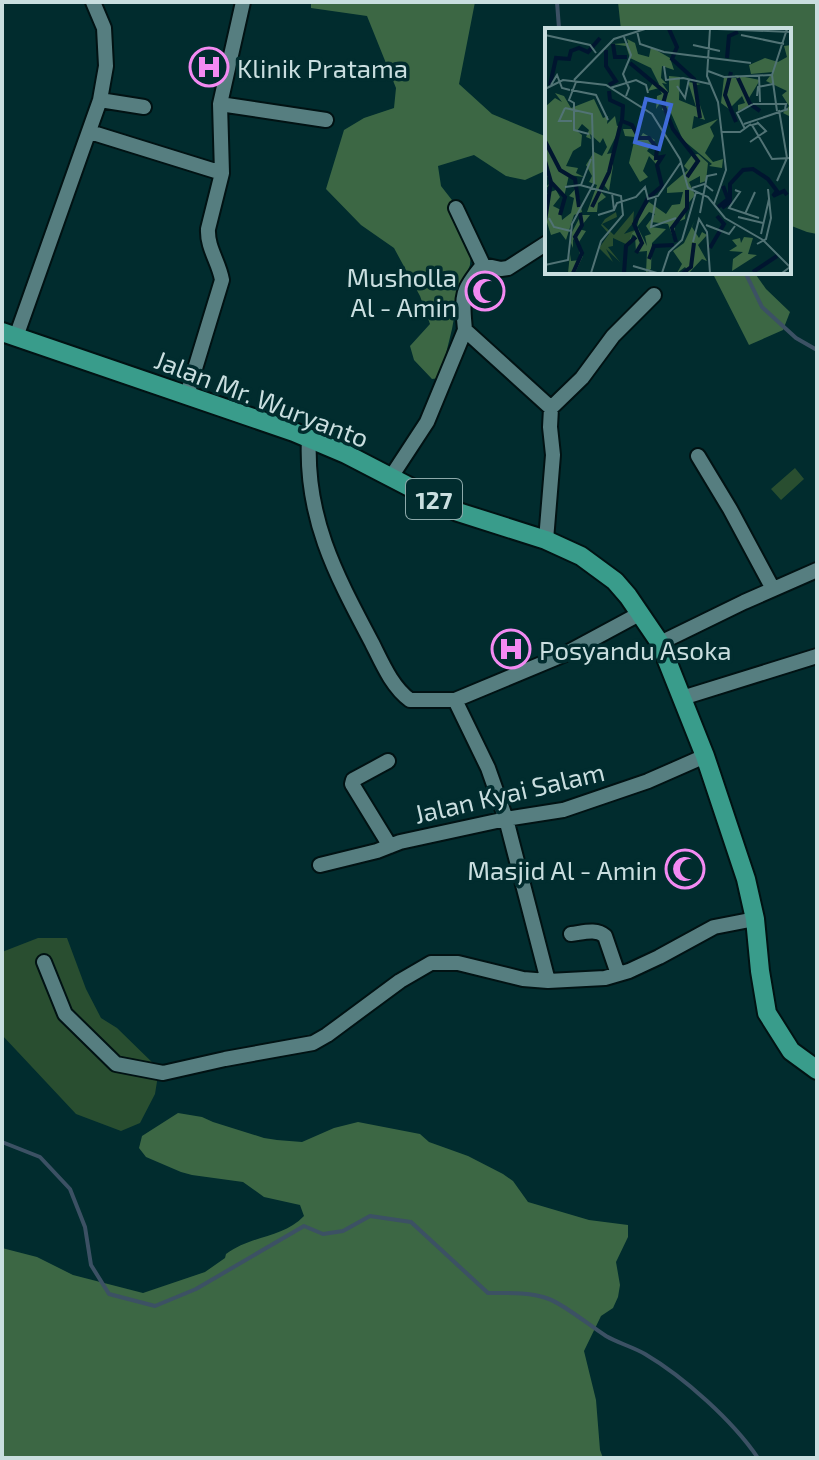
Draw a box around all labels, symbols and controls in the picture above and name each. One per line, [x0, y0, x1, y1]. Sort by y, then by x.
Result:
inset map [545, 28, 791, 274]
hospital icon: Klinik Pratama [188, 46, 230, 88]
place label: Klinik Pratama [237, 52, 408, 83]
place label: Musholla Al - Amin [347, 261, 457, 322]
mosque icon: Musholla Al - Amin [464, 270, 506, 312]
street label: Jalan Mr. Wuryanto [151, 343, 373, 453]
road number: 127 [406, 479, 462, 519]
hospital icon: Posyandu Asoka [490, 628, 532, 670]
place label: Posyandu Asoka [539, 634, 732, 665]
street label: Jalan Kyai Salam [411, 755, 607, 829]
mosque icon: Masjid Al - Amin [664, 848, 706, 890]
place label: Masjid Al - Amin [467, 854, 657, 885]

